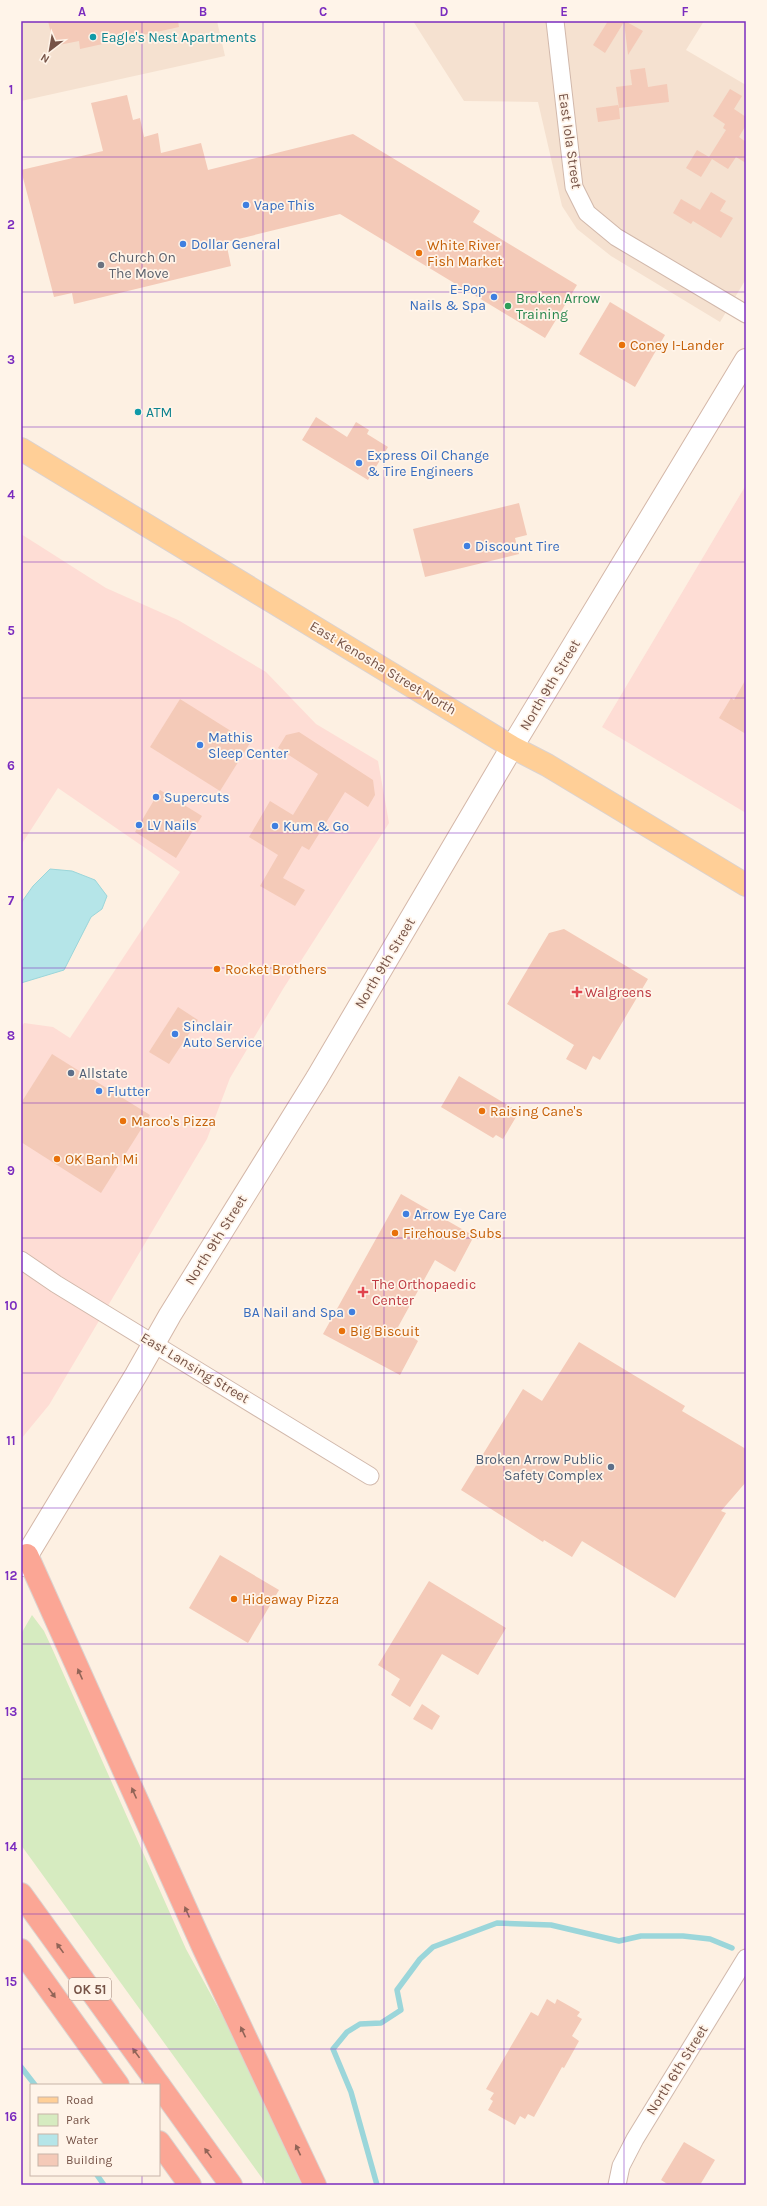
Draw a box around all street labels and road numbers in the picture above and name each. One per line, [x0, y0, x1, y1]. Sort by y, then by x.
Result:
street label: East Iola Street [555, 92, 585, 190]
street label: East Kenosha Street North [307, 617, 459, 719]
street label: North 9th Street [516, 637, 584, 733]
street label: North 9th Street [351, 915, 419, 1011]
street label: North 9th Street [182, 1192, 250, 1288]
street label: East Lansing Street [138, 1329, 252, 1407]
road number: OK 51 [69, 1978, 111, 2000]
street label: North 6th Street [643, 2022, 711, 2118]

